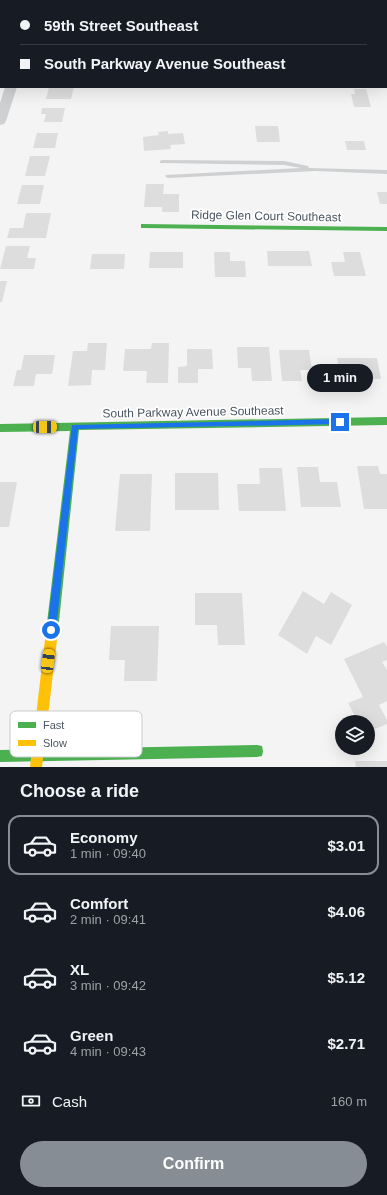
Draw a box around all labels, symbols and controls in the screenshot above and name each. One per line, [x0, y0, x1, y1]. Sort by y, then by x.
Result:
text: 59th Street Southeast [44, 17, 198, 34]
text: South Parkway Avenue Southeast [44, 55, 285, 72]
street label: Ridge Glen Court Southeast [191, 208, 342, 224]
callout: 1 min [307, 364, 373, 392]
text: 1 min [323, 370, 357, 385]
street label: South Parkway Avenue Southeast [102, 403, 284, 421]
route end [331, 413, 349, 431]
car [33, 421, 57, 433]
route start [42, 621, 60, 639]
car [41, 648, 55, 674]
legend [10, 711, 142, 757]
map controls [335, 715, 375, 755]
button: layers [335, 715, 375, 755]
text: Fast [43, 719, 64, 731]
text: Slow [43, 737, 67, 749]
text: Choose a ride [20, 781, 139, 801]
icon: car [22, 827, 58, 863]
text: Economy [70, 829, 138, 846]
text: $3.01 [327, 837, 365, 854]
text: 1 min · 09:40 [70, 846, 146, 861]
icon: car [22, 893, 58, 929]
text: Comfort [70, 895, 128, 912]
text: $4.06 [327, 903, 365, 920]
text: 2 min · 09:41 [70, 912, 146, 927]
icon: car [22, 959, 58, 995]
text: XL [70, 961, 89, 978]
text: $5.12 [327, 969, 365, 986]
text: 3 min · 09:42 [70, 978, 146, 993]
icon: car [22, 1025, 58, 1061]
text: Green [70, 1027, 113, 1044]
text: $2.71 [327, 1035, 365, 1052]
text: 4 min · 09:43 [70, 1044, 146, 1059]
icon: cash [20, 1090, 42, 1112]
text: Cash [52, 1093, 87, 1110]
text: 160 m [331, 1094, 367, 1109]
button: Confirm [20, 1141, 367, 1187]

